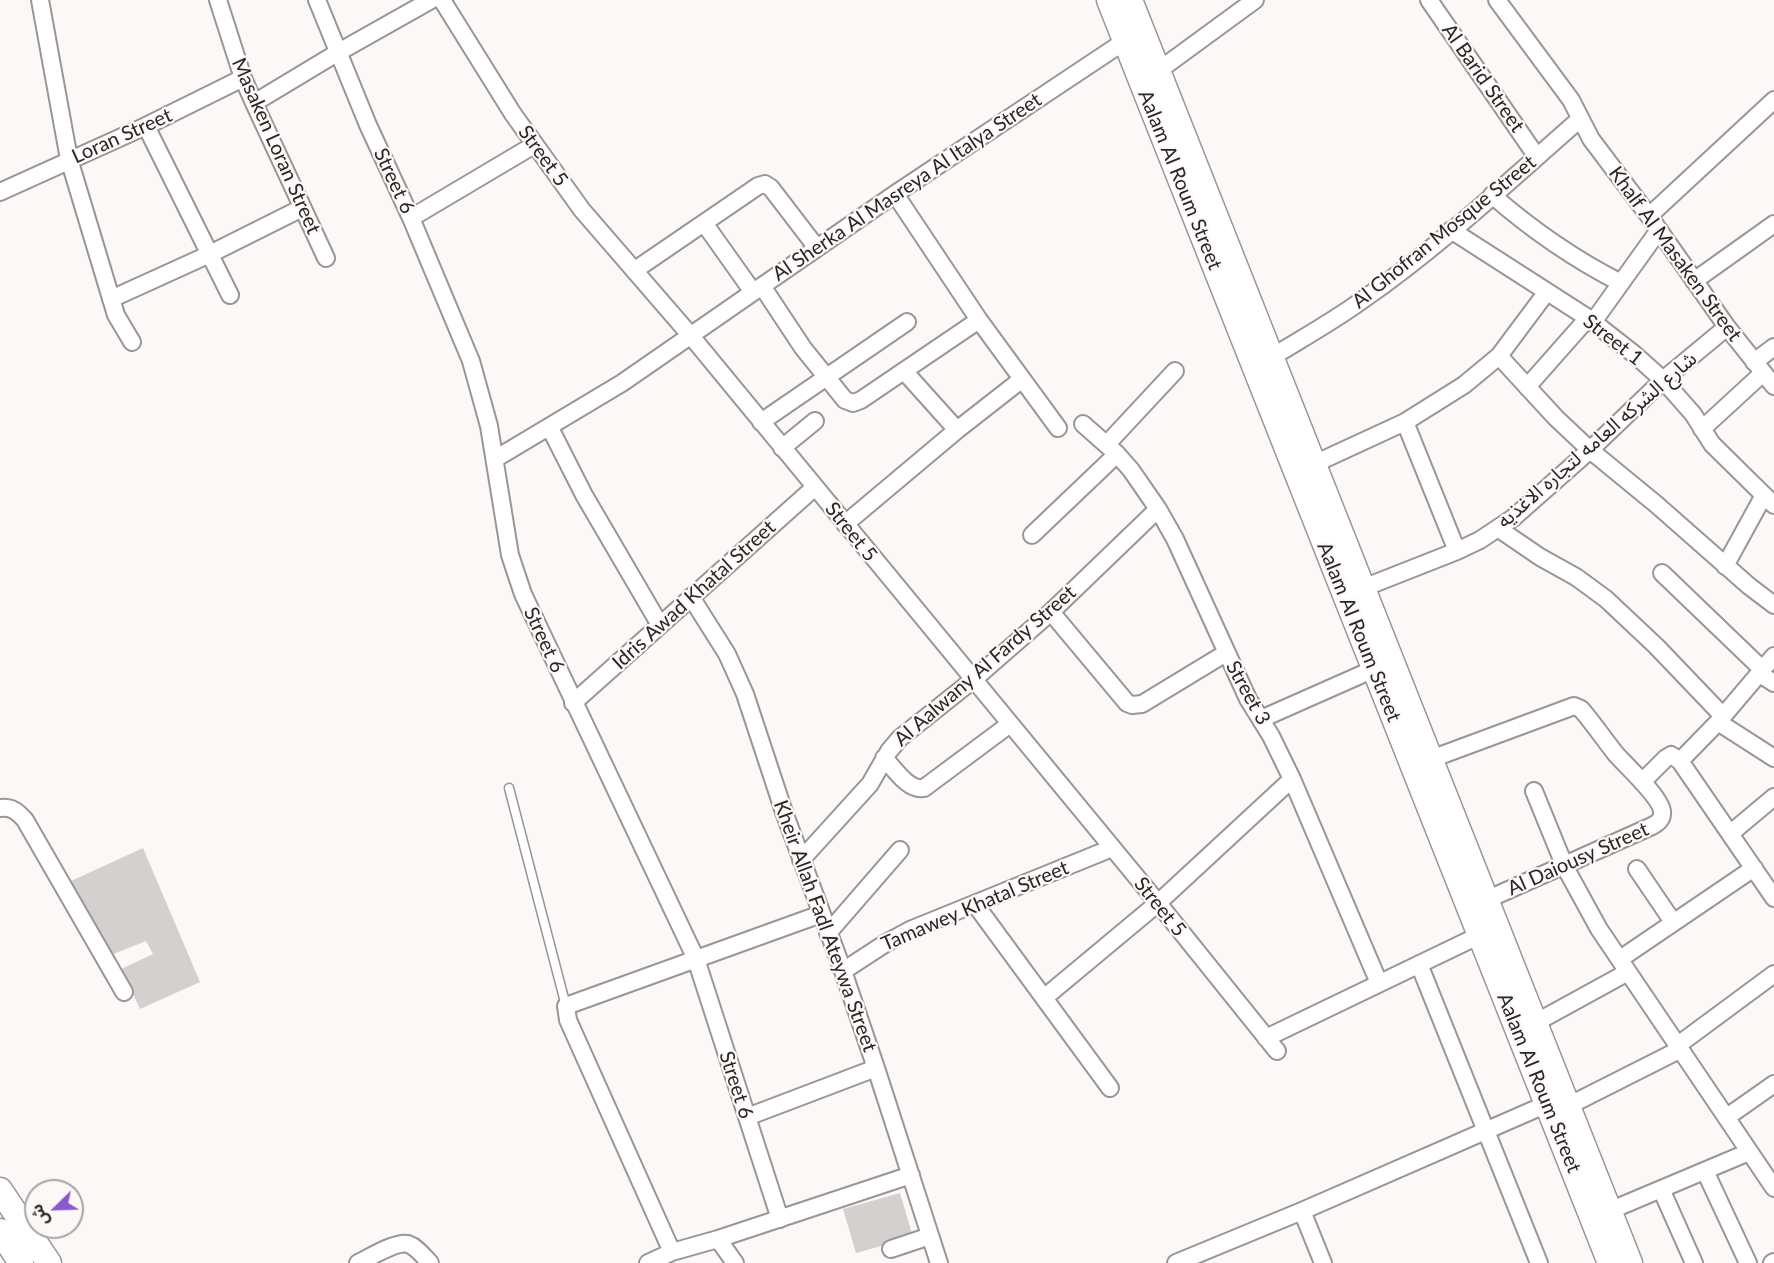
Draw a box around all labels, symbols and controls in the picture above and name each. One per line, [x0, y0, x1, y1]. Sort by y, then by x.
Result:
street label: Al Barid Street [1437, 19, 1529, 137]
street label: Masaken Loran Street [226, 54, 326, 238]
street label: Aalam Al Roum Street [1133, 87, 1227, 273]
street label: Al Sherka Al Masreya Al Italya Street [768, 88, 1046, 286]
street label: Loran Street [68, 103, 176, 169]
street label: Street 5 [513, 121, 573, 191]
street label: Street 6 [368, 144, 420, 218]
street label: Al Ghofran Mosque Street [1347, 150, 1541, 314]
street label: Khalf Al Masaken Street [1603, 162, 1747, 346]
street label: Street 1 [1578, 309, 1648, 371]
street label: شارع الشركه العامه لتجاره الاغذيه [1492, 347, 1702, 533]
street label: Street 5 [820, 497, 882, 567]
street label: Idris Awad Khatal Street [608, 515, 780, 675]
street label: Aalam Al Roum Street [1312, 539, 1406, 725]
street label: Al Aalwany Al Fardy Street [889, 581, 1081, 751]
street label: Street 6 [518, 603, 570, 677]
street label: Street 3 [1221, 657, 1275, 729]
street label: Kheir Allah Fadl Ateywa Street [768, 797, 882, 1055]
street label: Al Daiousy Street [1504, 817, 1652, 901]
street label: Tamawey Khatal Street [878, 856, 1072, 956]
street label: Street 5 [1129, 872, 1191, 942]
street label: Aalam Al Roum Street [1492, 990, 1586, 1176]
street label: Street 6 [714, 1048, 758, 1122]
north arrow [24, 1179, 84, 1239]
text: ش [26, 1202, 52, 1229]

